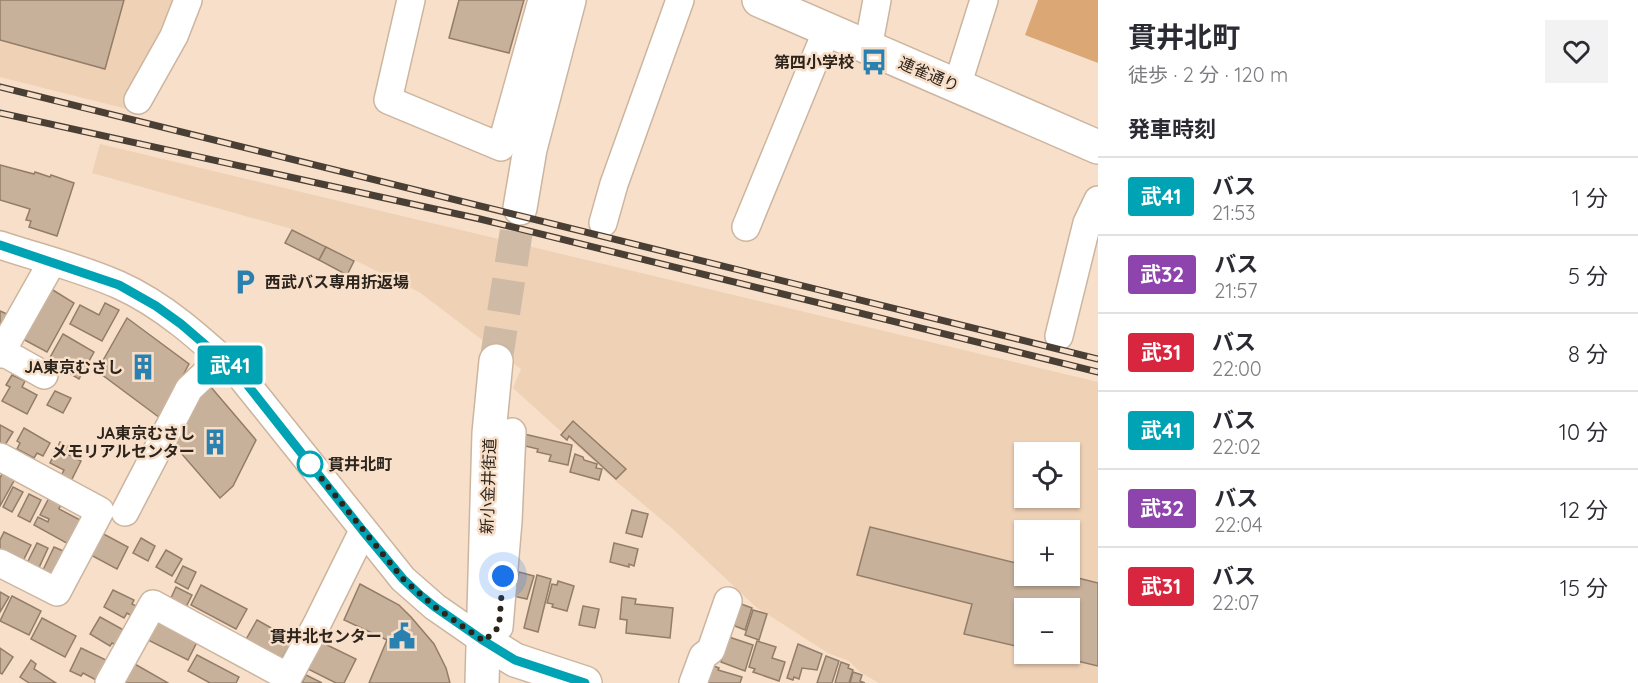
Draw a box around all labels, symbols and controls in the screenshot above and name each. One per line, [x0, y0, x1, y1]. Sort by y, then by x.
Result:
text: 貫井北町 [1128, 19, 1240, 54]
button: heart [1545, 20, 1608, 83]
bus stop icon: 第四小学校 [859, 47, 889, 77]
place label: 第四小学校 [774, 52, 854, 72]
street label: 連雀通り [896, 52, 962, 96]
text: 徒歩 · 2 分 · 120 m [1128, 62, 1288, 87]
text: 発車時刻 [1128, 115, 1216, 143]
text: バス [1212, 172, 1256, 200]
text: 武41 [1141, 183, 1181, 209]
text: 1 分 [1572, 184, 1608, 212]
text: 21:53 [1212, 200, 1256, 225]
text: バス [1214, 250, 1258, 278]
text: 武32 [1140, 261, 1184, 287]
text: 5 分 [1568, 262, 1608, 290]
parking icon: 西武バス専用折返場 [230, 267, 260, 297]
place label: 西武バス専用折返場 [265, 272, 409, 292]
text: 21:57 [1214, 278, 1258, 303]
text: バス [1212, 328, 1256, 356]
text: 武31 [1141, 339, 1181, 365]
text: 8 分 [1568, 340, 1608, 368]
line badge: 武41 [196, 346, 264, 385]
building icon: JA東京むさし [128, 352, 158, 382]
text: 武41 [210, 352, 250, 378]
text: 22:00 [1212, 356, 1262, 381]
place label: JA東京むさし [24, 357, 123, 377]
text: バス [1212, 406, 1256, 434]
text: 武41 [1141, 417, 1181, 443]
text: 10 分 [1559, 418, 1608, 446]
place label: JA東京むさし メモリアルセンター [51, 423, 195, 461]
building icon: JA東京むさし メモリアルセンター [200, 427, 230, 457]
text: 22:02 [1212, 434, 1261, 459]
street label: 新小金井街道 [476, 438, 500, 534]
map controls [1014, 442, 1080, 664]
button: locate [1014, 442, 1080, 508]
marker: 貫井北町 [297, 451, 323, 477]
place label: 貫井北町 [328, 454, 392, 474]
text: バス [1214, 484, 1258, 512]
text: 武32 [1140, 495, 1184, 521]
text: 12 分 [1560, 496, 1608, 524]
text: 22:04 [1214, 512, 1263, 537]
button: + [1014, 520, 1080, 586]
your location [488, 561, 518, 591]
text: バス [1212, 562, 1256, 590]
text: 武31 [1141, 573, 1181, 599]
text: 15 分 [1560, 574, 1608, 602]
text: 22:07 [1212, 590, 1259, 615]
button: − [1014, 598, 1080, 664]
public building icon: 貫井北センター [387, 621, 417, 651]
place label: 貫井北センター [270, 626, 382, 646]

